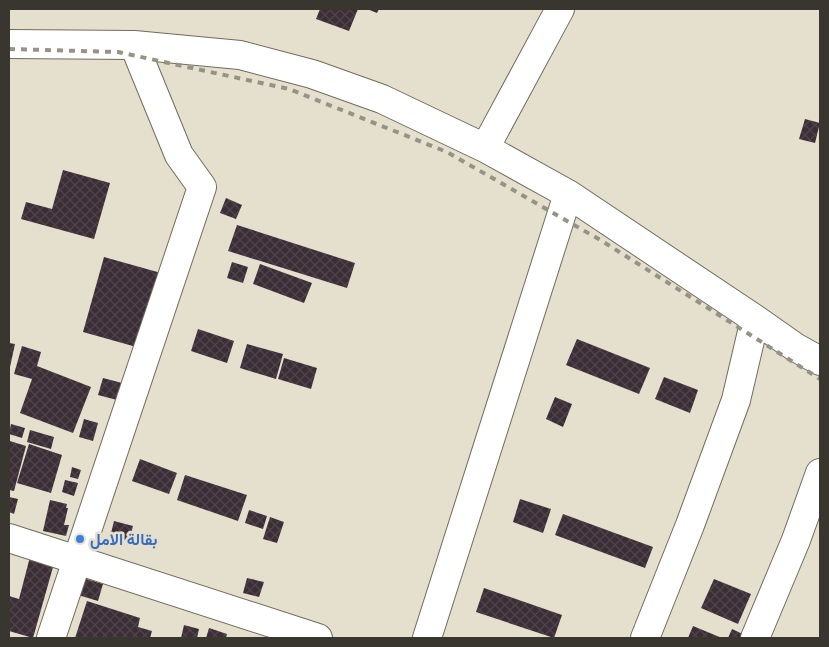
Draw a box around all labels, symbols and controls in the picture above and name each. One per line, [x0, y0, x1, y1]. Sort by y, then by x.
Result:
place label: بقالة الامل [90, 528, 158, 550]
marker: بقالة الامل [74, 533, 86, 545]

